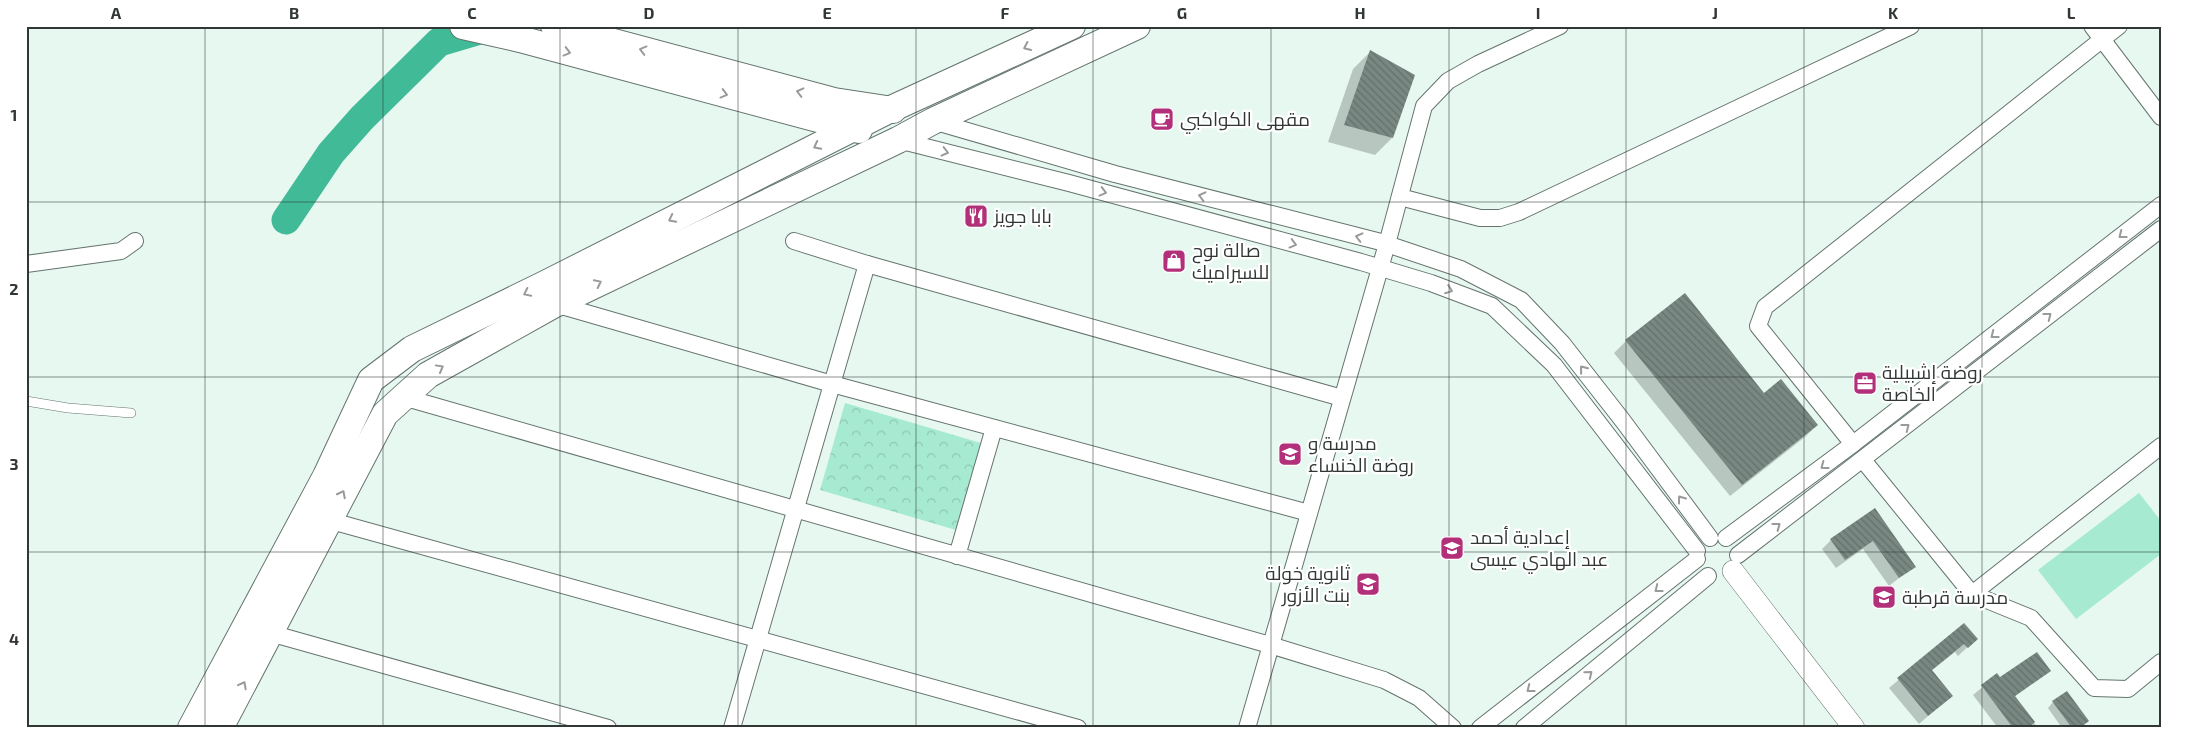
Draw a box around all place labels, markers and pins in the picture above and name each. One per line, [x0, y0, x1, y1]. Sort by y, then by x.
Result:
cafe icon: مقهى الكواكبي [1149, 106, 1175, 132]
place label: مقهى الكواكبي [1180, 107, 1310, 134]
restaurant icon: بابا جويز [963, 203, 989, 229]
place label: بابا جويز [993, 204, 1052, 228]
place label: صالة نوح للسيراميك [1192, 238, 1269, 284]
shop icon: صالة نوح للسيراميك [1161, 248, 1187, 274]
place label: روضة إشبيلية الخاصة [1882, 360, 1983, 405]
office icon: روضة إشبيلية الخاصة [1852, 370, 1878, 396]
place label: مدرسة و روضة الخنساء [1308, 431, 1414, 477]
school or university icon: مدرسة و روضة الخنساء [1277, 441, 1303, 467]
place label: إعدادية أحمد عبد الهادي عيسى [1470, 525, 1608, 574]
school or university icon: إعدادية أحمد عبد الهادي عيسى [1439, 535, 1465, 561]
place label: ثانوية خولة بنت الأزور [1265, 561, 1350, 607]
school or university icon: ثانوية خولة بنت الأزور [1355, 571, 1381, 597]
school or university icon: مدرسة قرطبة [1871, 584, 1897, 610]
place label: مدرسة قرطبة [1902, 585, 2008, 609]

